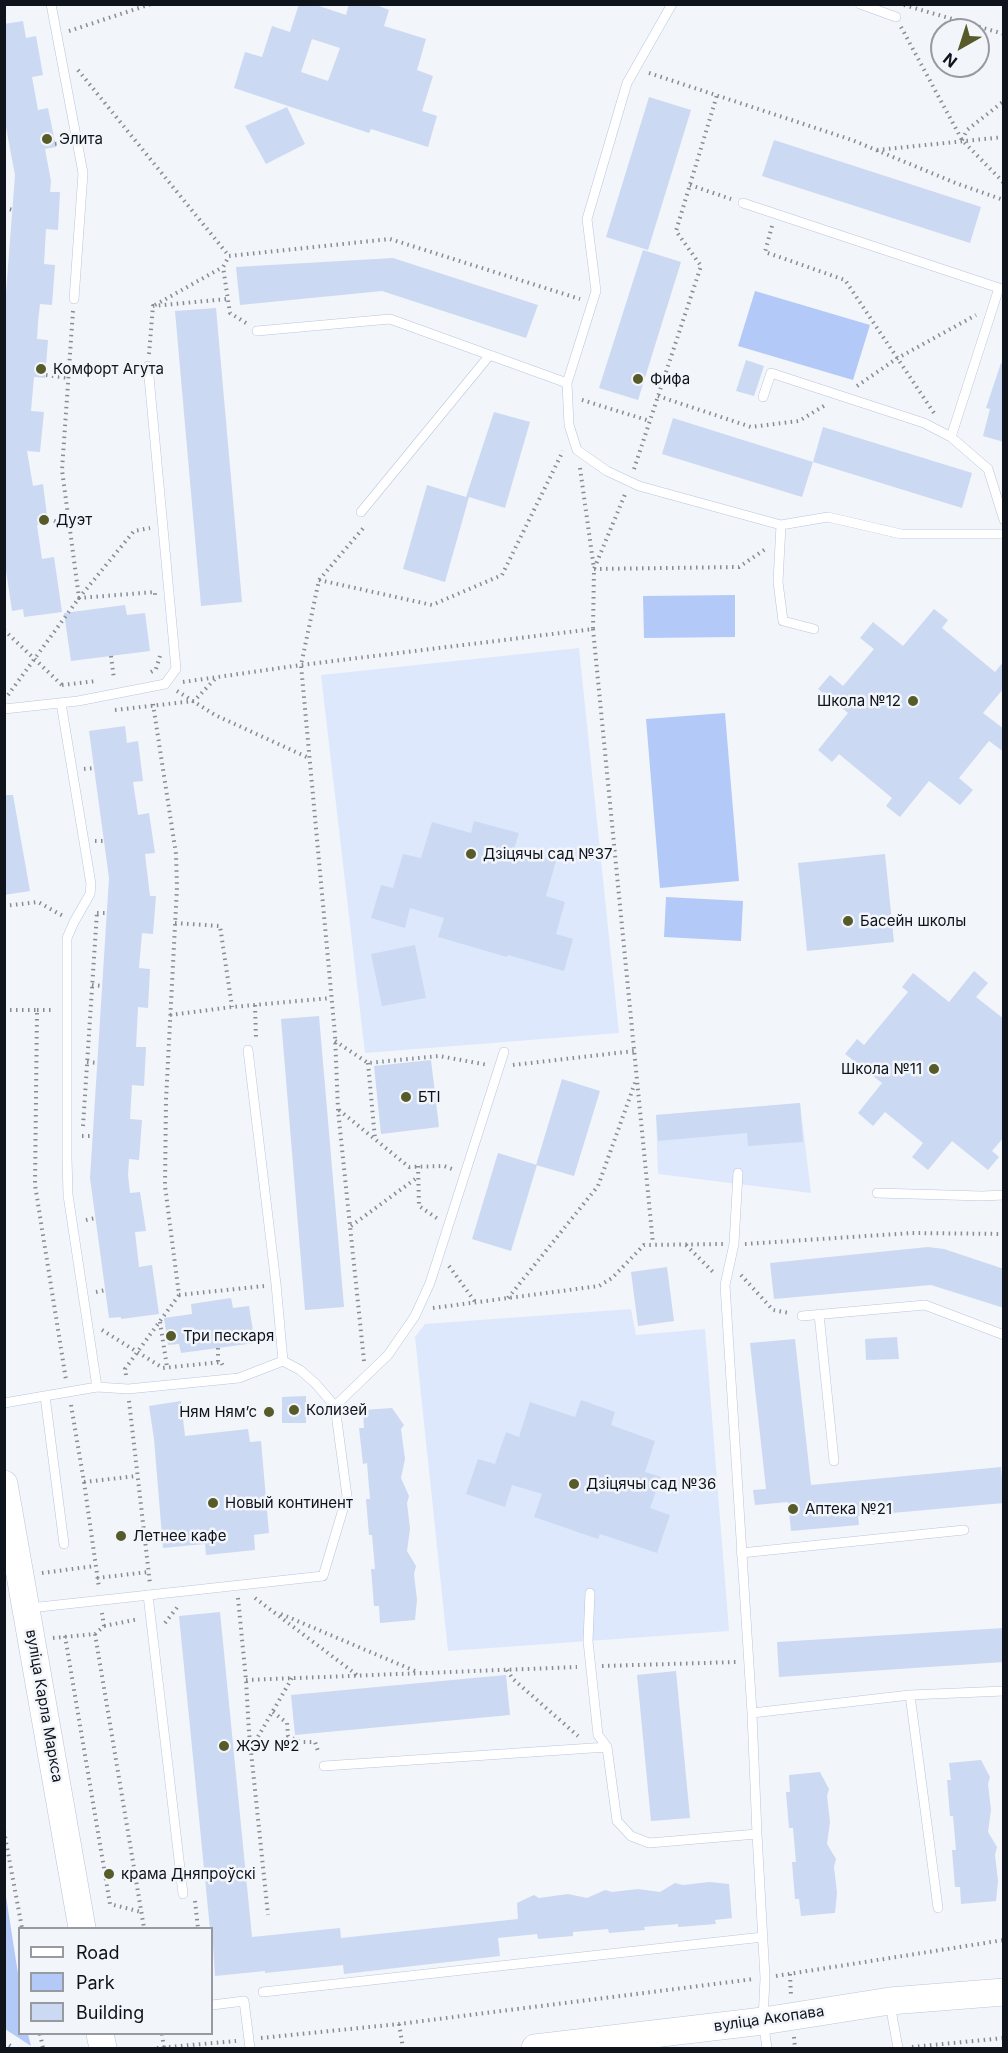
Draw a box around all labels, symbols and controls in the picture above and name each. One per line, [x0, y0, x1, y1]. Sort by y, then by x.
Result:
north arrow [930, 18, 990, 78]
text: N [939, 49, 961, 72]
place label: Элита [59, 130, 103, 148]
marker: Элита [40, 132, 54, 146]
place label: Комфорт Агута [53, 360, 164, 378]
marker: Комфорт Агута [34, 362, 48, 376]
place label: Фифа [650, 370, 690, 388]
marker: Фифа [631, 372, 645, 386]
place label: Дуэт [56, 511, 92, 529]
marker: Дуэт [37, 513, 51, 527]
place label: Школа №12 [817, 692, 901, 710]
marker: Школа №12 [906, 694, 920, 708]
place label: Дзіцячы сад №37 [483, 845, 612, 863]
marker: Дзіцячы сад №37 [464, 847, 478, 861]
place label: Басейн школы [860, 912, 966, 930]
marker: Басейн школы [841, 914, 855, 928]
place label: Школа №11 [841, 1060, 922, 1078]
marker: Школа №11 [927, 1062, 941, 1076]
place label: БТІ [418, 1088, 441, 1106]
marker: БТІ [399, 1090, 413, 1104]
place label: Три пескаря [183, 1327, 274, 1345]
marker: Три пескаря [164, 1329, 178, 1343]
place label: Колизей [306, 1401, 367, 1419]
place label: Ням Нямʼс [179, 1403, 257, 1421]
marker: Колизей [287, 1403, 301, 1417]
marker: Ням Нямʼс [262, 1405, 276, 1419]
place label: Дзіцячы сад №36 [586, 1475, 716, 1493]
marker: Дзіцячы сад №36 [567, 1477, 581, 1491]
place label: Новый континент [225, 1494, 353, 1512]
marker: Новый континент [206, 1496, 220, 1510]
place label: Аптека №21 [805, 1500, 892, 1518]
marker: Аптека №21 [786, 1502, 800, 1516]
place label: Летнее кафе [133, 1527, 226, 1545]
marker: Летнее кафе [114, 1529, 128, 1543]
street label: вуліца Карла Маркса [22, 1628, 66, 1784]
place label: ЖЭУ №2 [236, 1737, 300, 1755]
marker: ЖЭУ №2 [217, 1739, 231, 1753]
place label: крама Дняпроўскі [121, 1865, 256, 1883]
marker: крама Дняпроўскі [102, 1867, 116, 1881]
legend [18, 1927, 213, 2035]
text: Road [76, 1942, 119, 1963]
text: Park [76, 1972, 115, 1993]
text: Building [76, 2002, 144, 2023]
street label: вуліца Акопава [713, 2002, 825, 2036]

